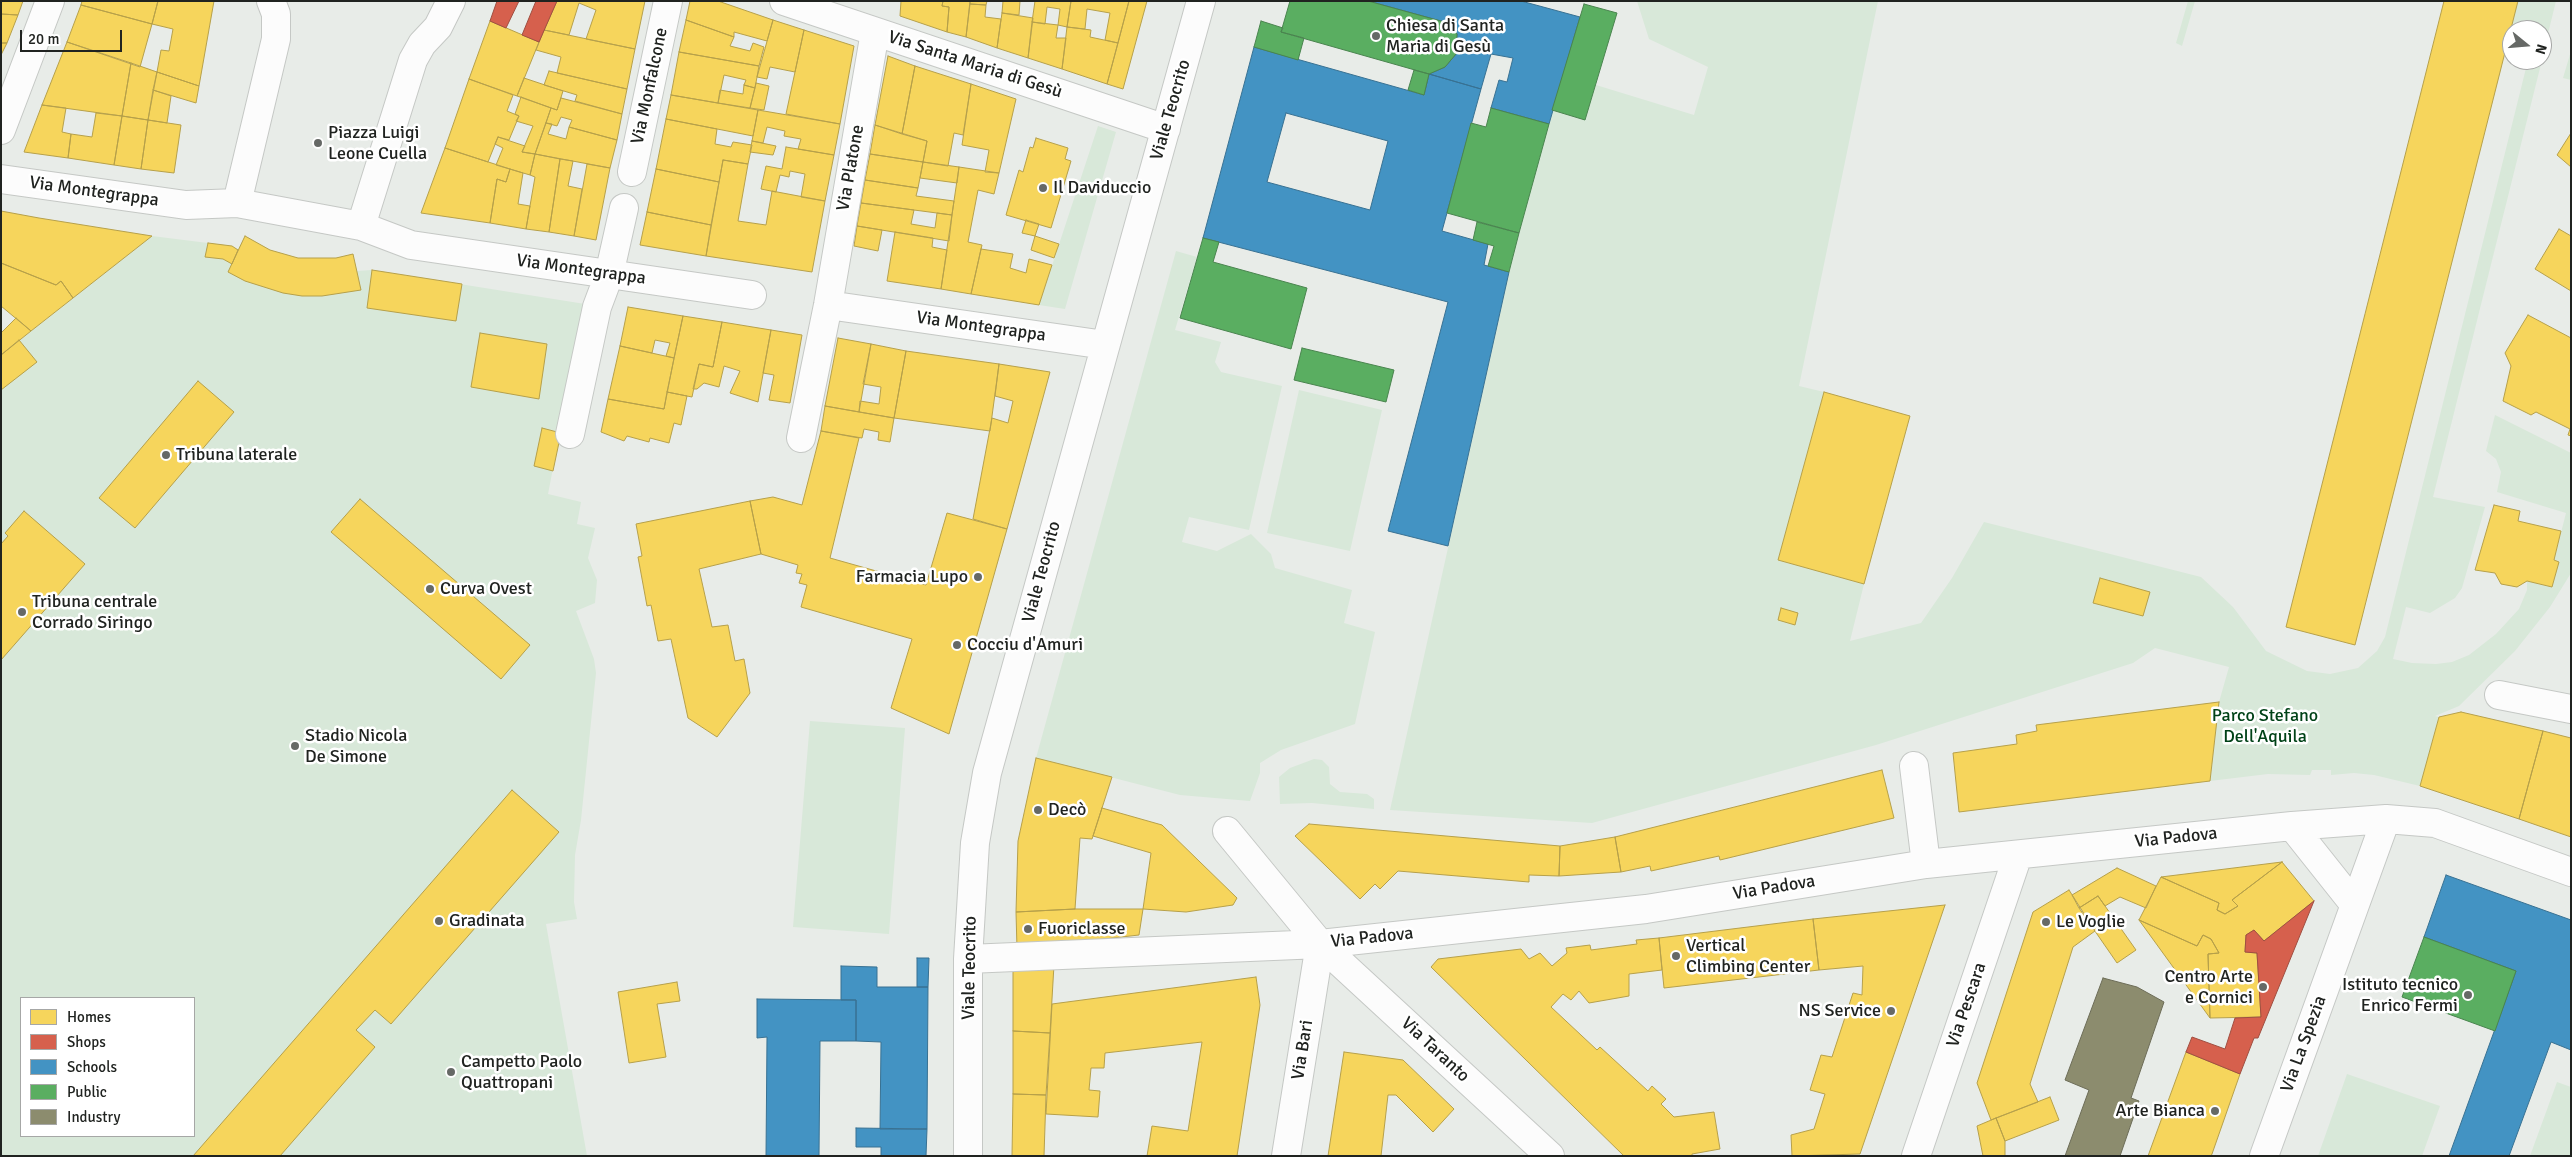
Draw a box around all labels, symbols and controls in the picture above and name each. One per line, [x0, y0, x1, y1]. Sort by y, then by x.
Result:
place label: Chiesa di Santa Maria di Gesù [1386, 15, 1504, 58]
scale bar [22, 20, 125, 52]
north arrow [2502, 20, 2552, 70]
street label: Via Monfalcone [627, 26, 673, 146]
street label: Via Santa Maria di Gesù [885, 27, 1065, 103]
text: 20 m [28, 30, 59, 48]
marker: Chiesa di Santa Maria di Gesù [1370, 30, 1382, 42]
text: N [2531, 42, 2550, 56]
street label: Viale Teocrito [1146, 57, 1196, 163]
place label: Piazza Luigi Leone Cuella [328, 122, 427, 164]
street label: Via Platone [833, 123, 869, 213]
marker: Piazza Luigi Leone Cuella [312, 137, 324, 149]
street label: Via Montegrappa [28, 172, 160, 212]
place label: Il Daviduccio [1053, 177, 1151, 199]
marker: Il Daviduccio [1037, 182, 1049, 194]
street label: Via Montegrappa [515, 250, 647, 290]
street label: Via Montegrappa [915, 307, 1047, 347]
place label: Tribuna laterale [176, 444, 297, 466]
marker: Tribuna laterale [160, 449, 172, 461]
street label: Viale Teocrito [1018, 519, 1066, 625]
place label: Farmacia Lupo [856, 566, 968, 588]
marker: Farmacia Lupo [972, 571, 984, 583]
place label: Curva Ovest [440, 578, 532, 600]
marker: Curva Ovest [424, 583, 436, 595]
place label: Tribuna centrale Corrado Siringo [32, 591, 157, 634]
marker: Tribuna centrale Corrado Siringo [16, 606, 28, 618]
place label: Cocciu d'Amuri [967, 634, 1083, 656]
marker: Cocciu d'Amuri [951, 639, 963, 651]
park label: Parco Stefano Dell'Aquila [2212, 705, 2318, 748]
place label: Stadio Nicola De Simone [305, 725, 407, 768]
marker: Stadio Nicola De Simone [289, 740, 301, 752]
place label: Decò [1048, 799, 1086, 821]
marker: Decò [1032, 804, 1044, 816]
street label: Via Padova [2134, 823, 2218, 853]
street label: Via Padova [1731, 871, 1817, 905]
place label: Gradinata [449, 910, 525, 932]
place label: Le Voglie [2056, 911, 2125, 933]
marker: Gradinata [433, 915, 445, 927]
street label: Viale Teocrito [958, 916, 982, 1020]
marker: Le Voglie [2040, 916, 2052, 928]
place label: Fuoriclasse [1038, 918, 1126, 940]
marker: Fuoriclasse [1022, 923, 1034, 935]
street label: Via Padova [1330, 923, 1414, 953]
place label: Vertical Climbing Center [1686, 935, 1810, 978]
marker: Vertical Climbing Center [1670, 950, 1682, 962]
street label: Via Pescara [1942, 960, 1992, 1050]
place label: Centro Arte e Cornici [2164, 966, 2253, 1009]
place label: Istituto tecnico Enrico Fermi [2342, 974, 2458, 1016]
marker: Centro Arte e Cornici [2257, 981, 2269, 993]
marker: Istituto tecnico Enrico Fermi [2462, 989, 2474, 1001]
street label: Via La Spezia [2277, 993, 2331, 1095]
legend [20, 997, 195, 1137]
place label: NS Service [1798, 1000, 1881, 1022]
marker: NS Service [1885, 1005, 1897, 1017]
text: Homes [67, 1008, 111, 1026]
street label: Via Taranto [1396, 1013, 1474, 1087]
street label: Via Bari [1288, 1019, 1318, 1081]
text: Shops [67, 1033, 106, 1051]
place label: Campetto Paolo Quattropani [461, 1051, 582, 1094]
text: Schools [67, 1058, 117, 1076]
marker: Campetto Paolo Quattropani [445, 1066, 457, 1078]
text: Public [67, 1083, 107, 1101]
place label: Arte Bianca [2116, 1100, 2205, 1122]
marker: Arte Bianca [2209, 1105, 2221, 1117]
text: Industry [67, 1108, 120, 1126]

